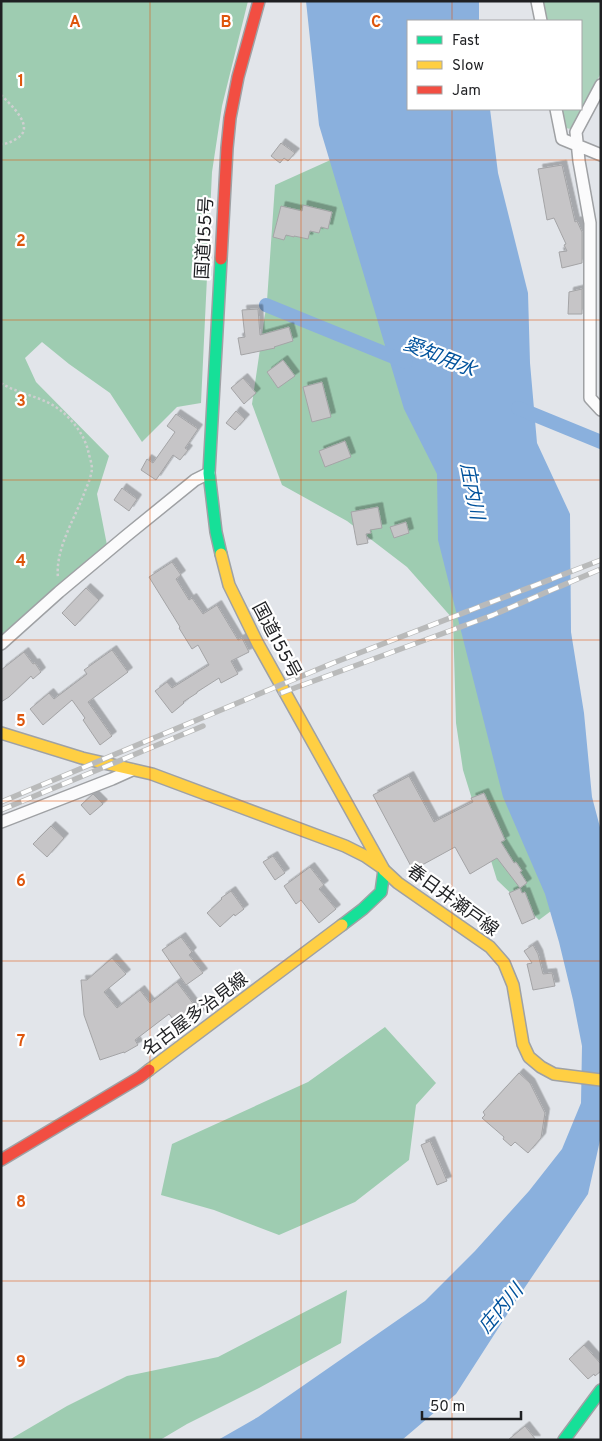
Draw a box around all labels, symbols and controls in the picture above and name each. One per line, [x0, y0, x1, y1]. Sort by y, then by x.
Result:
text: A [69, 13, 81, 33]
text: B [220, 13, 232, 33]
text: C [371, 13, 381, 33]
legend [407, 20, 582, 110]
text: Fast [452, 32, 480, 51]
text: Slow [452, 57, 484, 76]
text: 1 [18, 72, 24, 92]
text: Jam [452, 82, 481, 101]
street label: 国道155号 [192, 196, 219, 280]
text: 2 [16, 232, 26, 252]
water label: 愛知用水 [400, 332, 481, 384]
text: 3 [16, 392, 26, 412]
water label: 庄内川 [454, 461, 489, 524]
text: 4 [16, 552, 26, 572]
street label: 国道155号 [246, 599, 305, 683]
text: 5 [16, 712, 26, 732]
street label: 春日井瀬戸線 [402, 860, 503, 942]
text: 6 [16, 872, 26, 892]
street label: 名古屋多治見線 [139, 968, 253, 1062]
text: 7 [17, 1032, 25, 1052]
text: 8 [16, 1193, 26, 1213]
water label: 庄内川 [474, 1278, 530, 1339]
text: 9 [16, 1353, 26, 1373]
scale bar [422, 1388, 521, 1420]
text: 50 m [430, 1398, 465, 1417]

